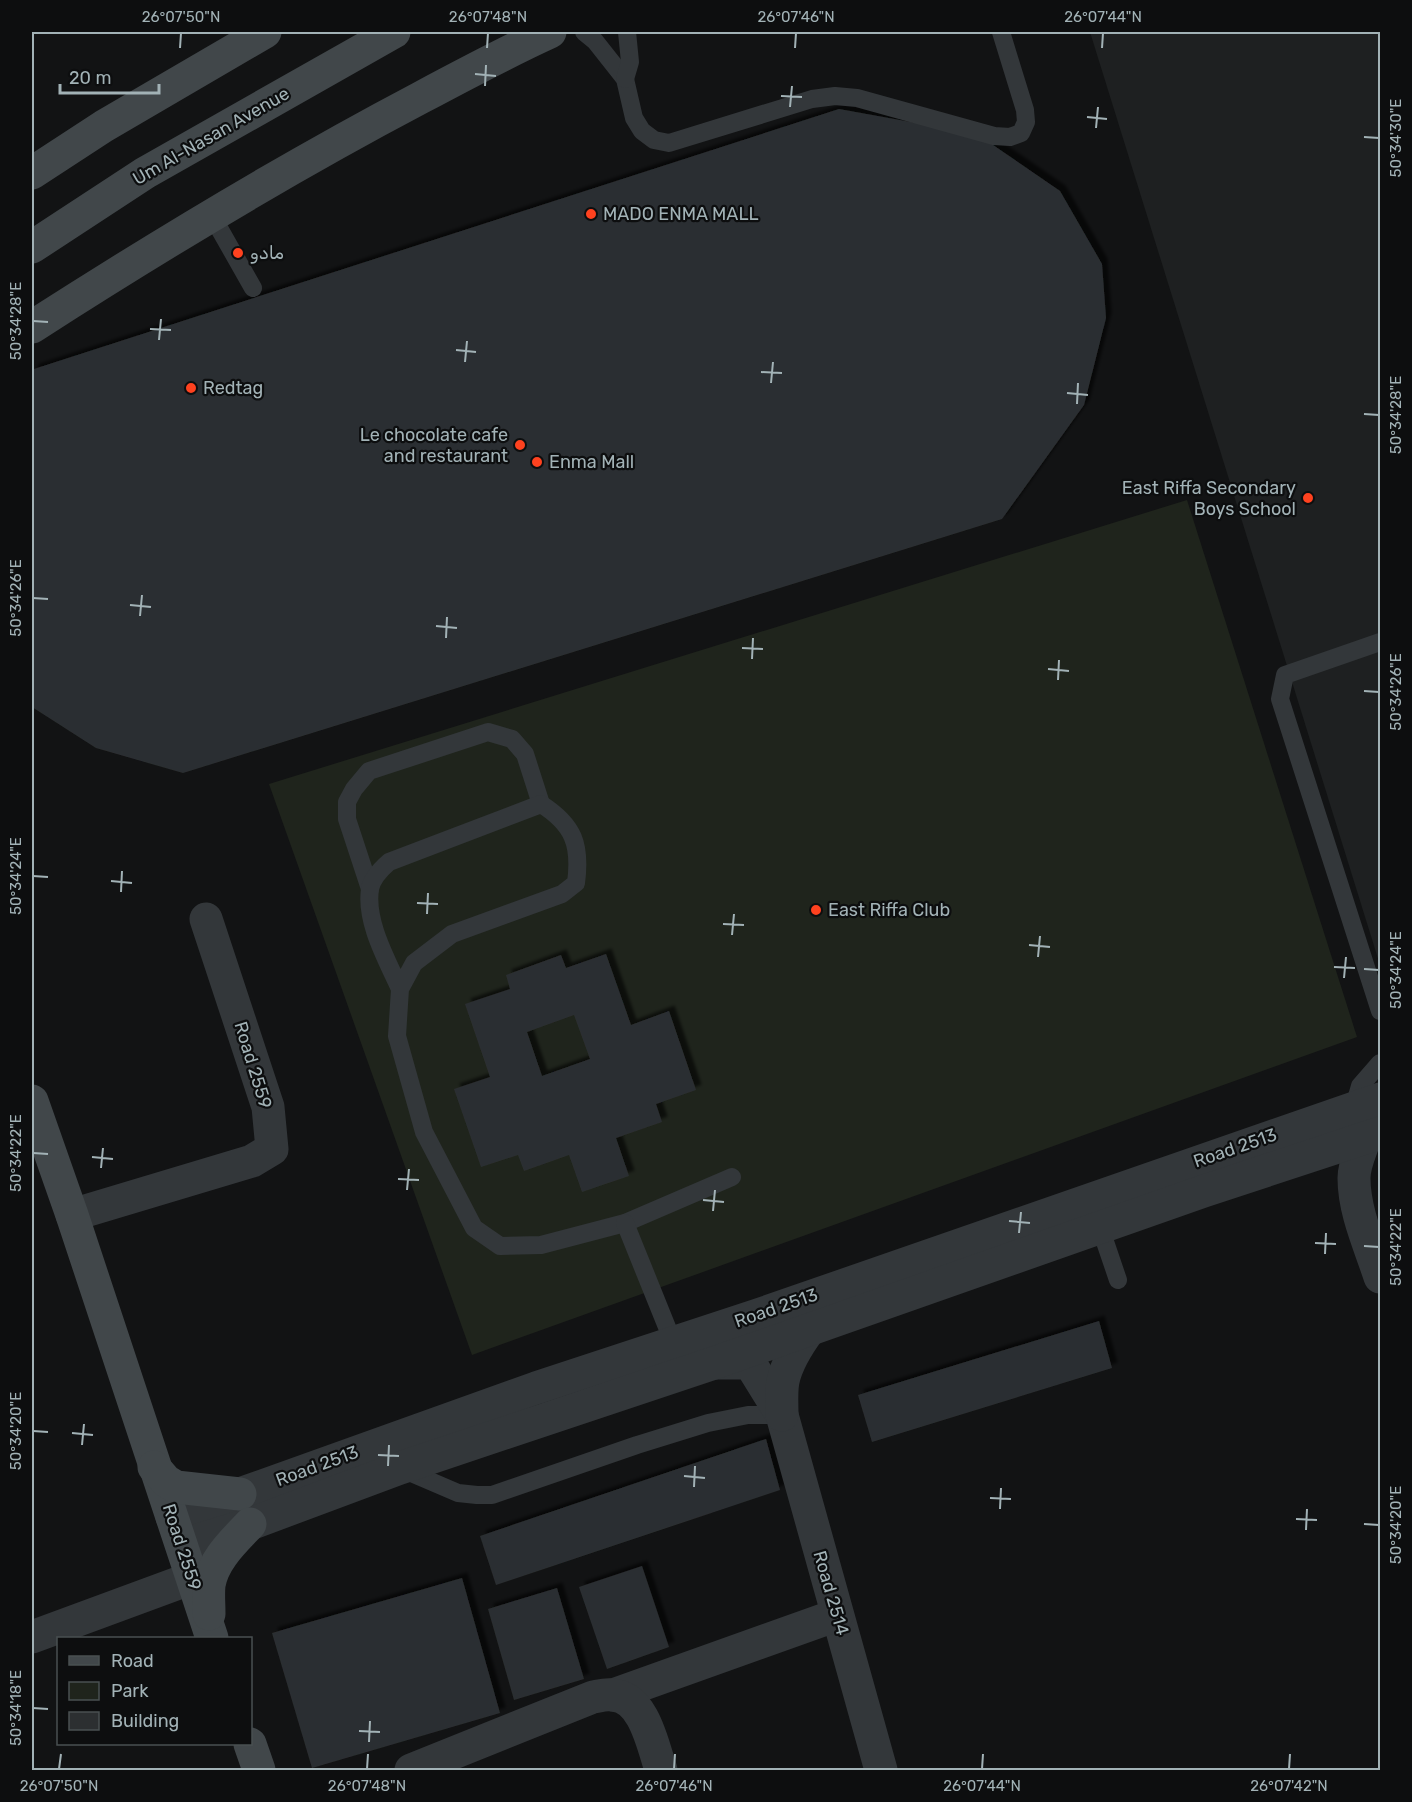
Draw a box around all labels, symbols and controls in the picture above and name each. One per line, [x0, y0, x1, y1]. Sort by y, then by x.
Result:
text: 26°07'50"N [142, 8, 220, 26]
text: 26°07'48"N [449, 8, 527, 26]
text: 26°07'46"N [757, 8, 835, 26]
text: 26°07'44"N [1064, 8, 1142, 26]
scale bar [60, 57, 159, 95]
text: 20 m [69, 67, 111, 89]
street label: Um Al-Nasan Avenue [129, 82, 293, 190]
text: 50°34'30"E [1387, 99, 1405, 177]
place label: MADO ENMA MALL [603, 203, 759, 225]
marker: MADO ENMA MALL [584, 207, 598, 221]
place label: مادو [250, 242, 284, 264]
marker: مادو [231, 246, 245, 260]
text: 50°34'28"E [7, 282, 25, 360]
text: 50°34'28"E [1387, 376, 1405, 454]
place label: Redtag [203, 377, 263, 399]
marker: Redtag [184, 381, 198, 395]
place label: Le chocolate cafe and restaurant [360, 424, 508, 467]
marker: Le chocolate cafe and restaurant [513, 438, 527, 452]
place label: Enma Mall [549, 451, 634, 473]
marker: Enma Mall [530, 455, 544, 469]
place label: East Riffa Secondary Boys School [1122, 477, 1296, 520]
marker: East Riffa Secondary Boys School [1301, 491, 1315, 505]
text: 50°34'26"E [7, 559, 25, 637]
text: 50°34'26"E [1387, 653, 1405, 731]
text: 50°34'24"E [7, 837, 25, 915]
place label: East Riffa Club [828, 899, 950, 921]
marker: East Riffa Club [809, 903, 823, 917]
text: 50°34'24"E [1387, 931, 1405, 1009]
street label: Road 2559 [229, 1019, 277, 1111]
text: 50°34'22"E [7, 1114, 25, 1192]
street label: Road 2513 [1190, 1124, 1280, 1172]
text: 50°34'22"E [1387, 1208, 1405, 1286]
street label: Road 2513 [731, 1284, 821, 1332]
text: 50°34'20"E [7, 1392, 25, 1470]
street label: Road 2513 [273, 1441, 361, 1491]
text: 50°34'20"E [1387, 1486, 1405, 1564]
street label: Road 2559 [158, 1501, 206, 1593]
street label: Road 2514 [808, 1548, 854, 1638]
legend [57, 1637, 252, 1745]
text: Road [111, 1650, 154, 1672]
text: 50°34'18"E [7, 1670, 25, 1746]
text: Park [111, 1680, 149, 1702]
text: Building [111, 1710, 179, 1732]
text: 26°07'50"N [20, 1777, 98, 1795]
text: 26°07'48"N [328, 1777, 406, 1795]
text: 26°07'46"N [635, 1777, 713, 1795]
text: 26°07'44"N [943, 1777, 1021, 1795]
text: 26°07'42"N [1250, 1777, 1328, 1795]

